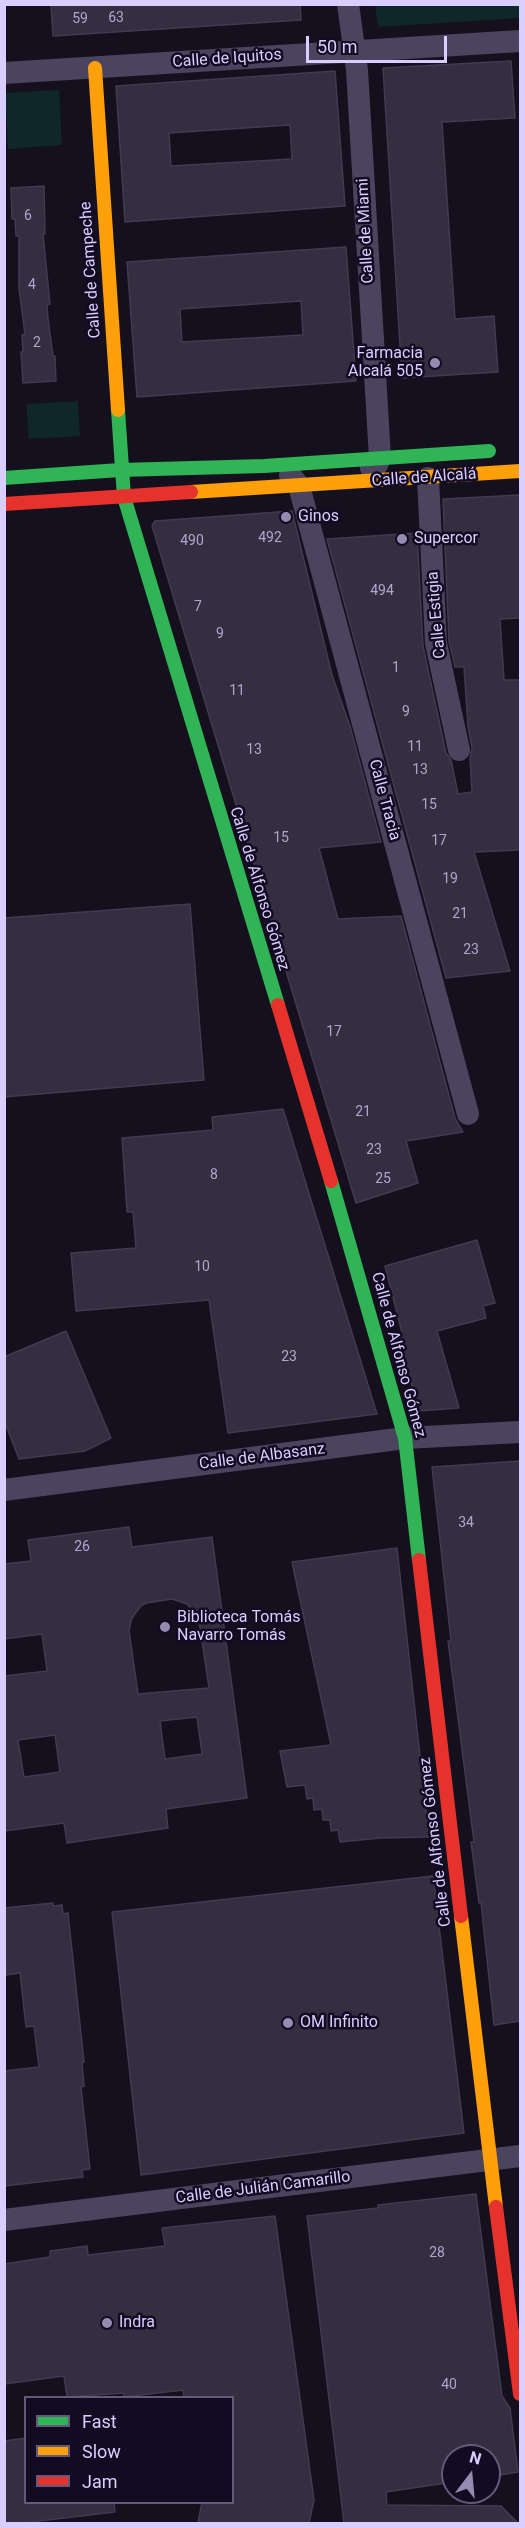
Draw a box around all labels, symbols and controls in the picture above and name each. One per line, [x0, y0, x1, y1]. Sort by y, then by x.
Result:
house number: 63 [108, 10, 124, 26]
house number: 59 [72, 11, 88, 27]
scale bar [309, 24, 450, 62]
text: 50 m [317, 36, 357, 57]
street label: Calle de Iquitos [172, 46, 282, 72]
street label: Calle de Miami [354, 178, 378, 284]
street label: Calle de Campeche [77, 201, 105, 339]
house number: 6 [24, 208, 32, 224]
house number: 4 [28, 277, 36, 293]
house number: 2 [33, 335, 41, 351]
place label: Farmacia Alcalá 505 [348, 344, 423, 382]
marker: Farmacia Alcalá 505 [428, 356, 442, 370]
street label: Calle de Alcalá [371, 465, 477, 491]
place label: Ginos [298, 507, 339, 527]
marker: Ginos [279, 510, 293, 524]
place label: Supercor [414, 529, 478, 549]
house number: 492 [258, 530, 282, 546]
marker: Supercor [395, 532, 409, 546]
house number: 490 [180, 533, 204, 549]
street label: Calle Estigia [424, 571, 450, 659]
house number: 494 [370, 583, 394, 599]
house number: 7 [194, 599, 202, 615]
house number: 9 [216, 626, 224, 642]
house number: 1 [392, 660, 400, 676]
house number: 11 [229, 683, 245, 699]
house number: 9 [402, 704, 410, 720]
house number: 11 [407, 739, 423, 755]
house number: 13 [246, 742, 262, 758]
street label: Calle Tracia [364, 757, 404, 843]
house number: 13 [412, 762, 428, 778]
house number: 15 [421, 797, 437, 813]
street label: Calle de Alfonso Gómez [225, 805, 293, 973]
house number: 15 [273, 830, 289, 846]
house number: 17 [431, 833, 447, 849]
house number: 19 [442, 871, 458, 887]
house number: 21 [452, 906, 468, 922]
house number: 23 [463, 942, 479, 958]
house number: 17 [326, 1024, 342, 1040]
house number: 21 [355, 1104, 371, 1120]
house number: 23 [366, 1142, 382, 1158]
house number: 8 [210, 1167, 218, 1183]
house number: 25 [375, 1171, 391, 1187]
house number: 10 [194, 1259, 210, 1275]
street label: Calle de Alfonso Gómez [367, 1270, 429, 1440]
house number: 23 [281, 1349, 297, 1365]
street label: Calle de Albasanz [198, 1440, 326, 1474]
house number: 34 [458, 1515, 474, 1531]
house number: 26 [74, 1539, 90, 1555]
place label: Biblioteca Tomás Navarro Tomás [177, 1608, 300, 1646]
marker: Biblioteca Tomás Navarro Tomás [158, 1620, 172, 1634]
street label: Calle de Alfonso Gómez [416, 1756, 456, 1928]
place label: OM Infinito [300, 2013, 378, 2033]
marker: OM Infinito [281, 2016, 295, 2030]
street label: Calle de Julián Camarillo [175, 2168, 351, 2208]
house number: 28 [429, 2245, 445, 2261]
place label: Indra [119, 2313, 155, 2333]
marker: Indra [100, 2316, 114, 2330]
house number: 40 [441, 2377, 457, 2393]
legend [24, 2396, 234, 2504]
text: Fast [82, 2411, 117, 2432]
text: Slow [82, 2441, 121, 2462]
north arrow [441, 2444, 501, 2504]
text: N [467, 2447, 484, 2469]
text: Jam [82, 2471, 118, 2492]

